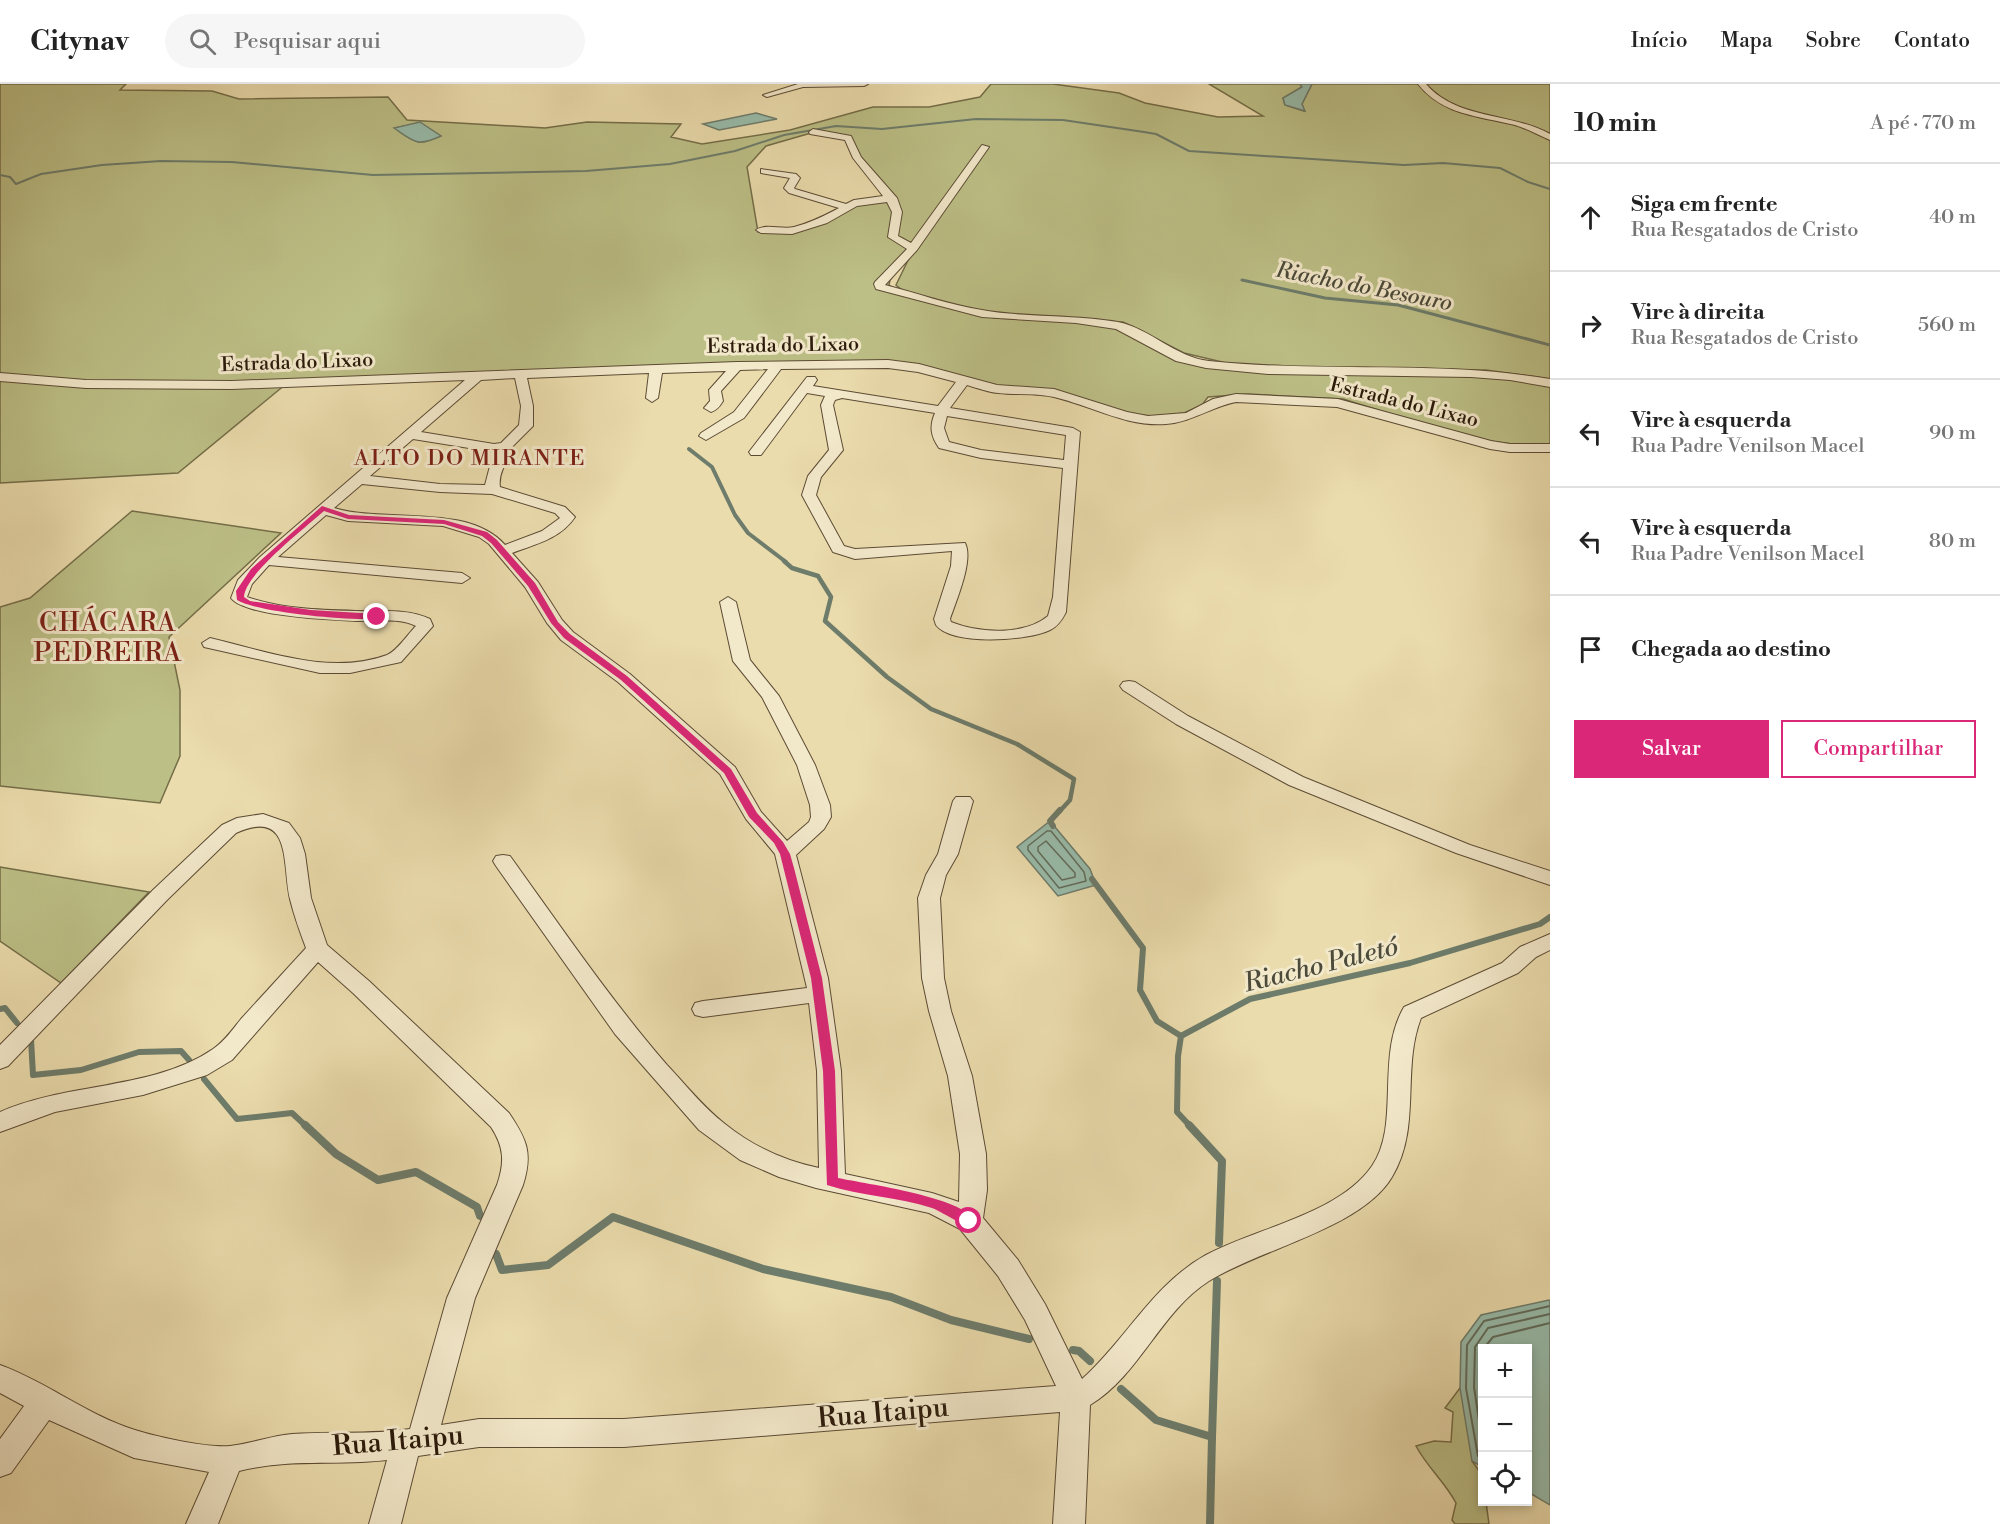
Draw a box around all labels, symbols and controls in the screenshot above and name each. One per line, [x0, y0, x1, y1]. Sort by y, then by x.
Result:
search box [165, 14, 585, 68]
text: Citynav [30, 24, 129, 59]
icon: search [186, 25, 219, 58]
text: Pesquisar aqui [234, 28, 381, 55]
text: Início [1631, 28, 1688, 54]
text: Mapa [1721, 28, 1773, 54]
text: Sobre [1806, 28, 1861, 54]
text: Contato [1894, 28, 1970, 54]
text: 10 min [1574, 107, 1657, 139]
text: A pé · 770 m [1870, 111, 1976, 136]
text: Siga em frente [1631, 191, 1778, 218]
icon: ahead [1574, 201, 1607, 234]
text: 40 m [1929, 205, 1976, 230]
text: Rua Resgatados de Cristo [1631, 218, 1858, 243]
water label: Riacho do Besouro [1273, 256, 1454, 317]
text: Vire à direita [1631, 299, 1765, 326]
icon: right [1574, 309, 1607, 342]
text: 560 m [1918, 313, 1976, 338]
text: Rua Resgatados de Cristo [1631, 326, 1858, 351]
street label: Estrada do Lixao [707, 332, 859, 360]
street label: Estrada do Lixao [220, 348, 374, 378]
street label: Estrada do Lixao [1327, 372, 1481, 434]
text: Vire à esquerda [1631, 407, 1791, 434]
icon: left [1574, 417, 1607, 450]
text: 90 m [1929, 421, 1976, 446]
text: Rua Padre Venilson Macel [1631, 434, 1864, 459]
district label: ALTO DO MIRANTE [353, 445, 586, 472]
text: Vire à esquerda [1631, 515, 1791, 542]
icon: left [1574, 525, 1607, 558]
text: 80 m [1929, 529, 1976, 554]
text: Rua Padre Venilson Macel [1631, 542, 1864, 567]
route end [363, 603, 389, 629]
district label: CHÁCARA PEDREIRA [33, 605, 183, 669]
icon: arrive [1574, 633, 1607, 666]
text: Chegada ao destino [1631, 636, 1831, 663]
button: Salvar [1574, 720, 1769, 778]
button: Compartilhar [1781, 720, 1976, 778]
water label: Riacho Paletó [1240, 930, 1403, 1000]
route start [955, 1207, 981, 1233]
map controls [1478, 1344, 1532, 1506]
button: + [1478, 1344, 1532, 1398]
street label: Rua Itaipu [816, 1390, 950, 1436]
button: − [1478, 1398, 1532, 1452]
street label: Rua Itaipu [331, 1418, 465, 1464]
button: locate [1478, 1452, 1532, 1506]

